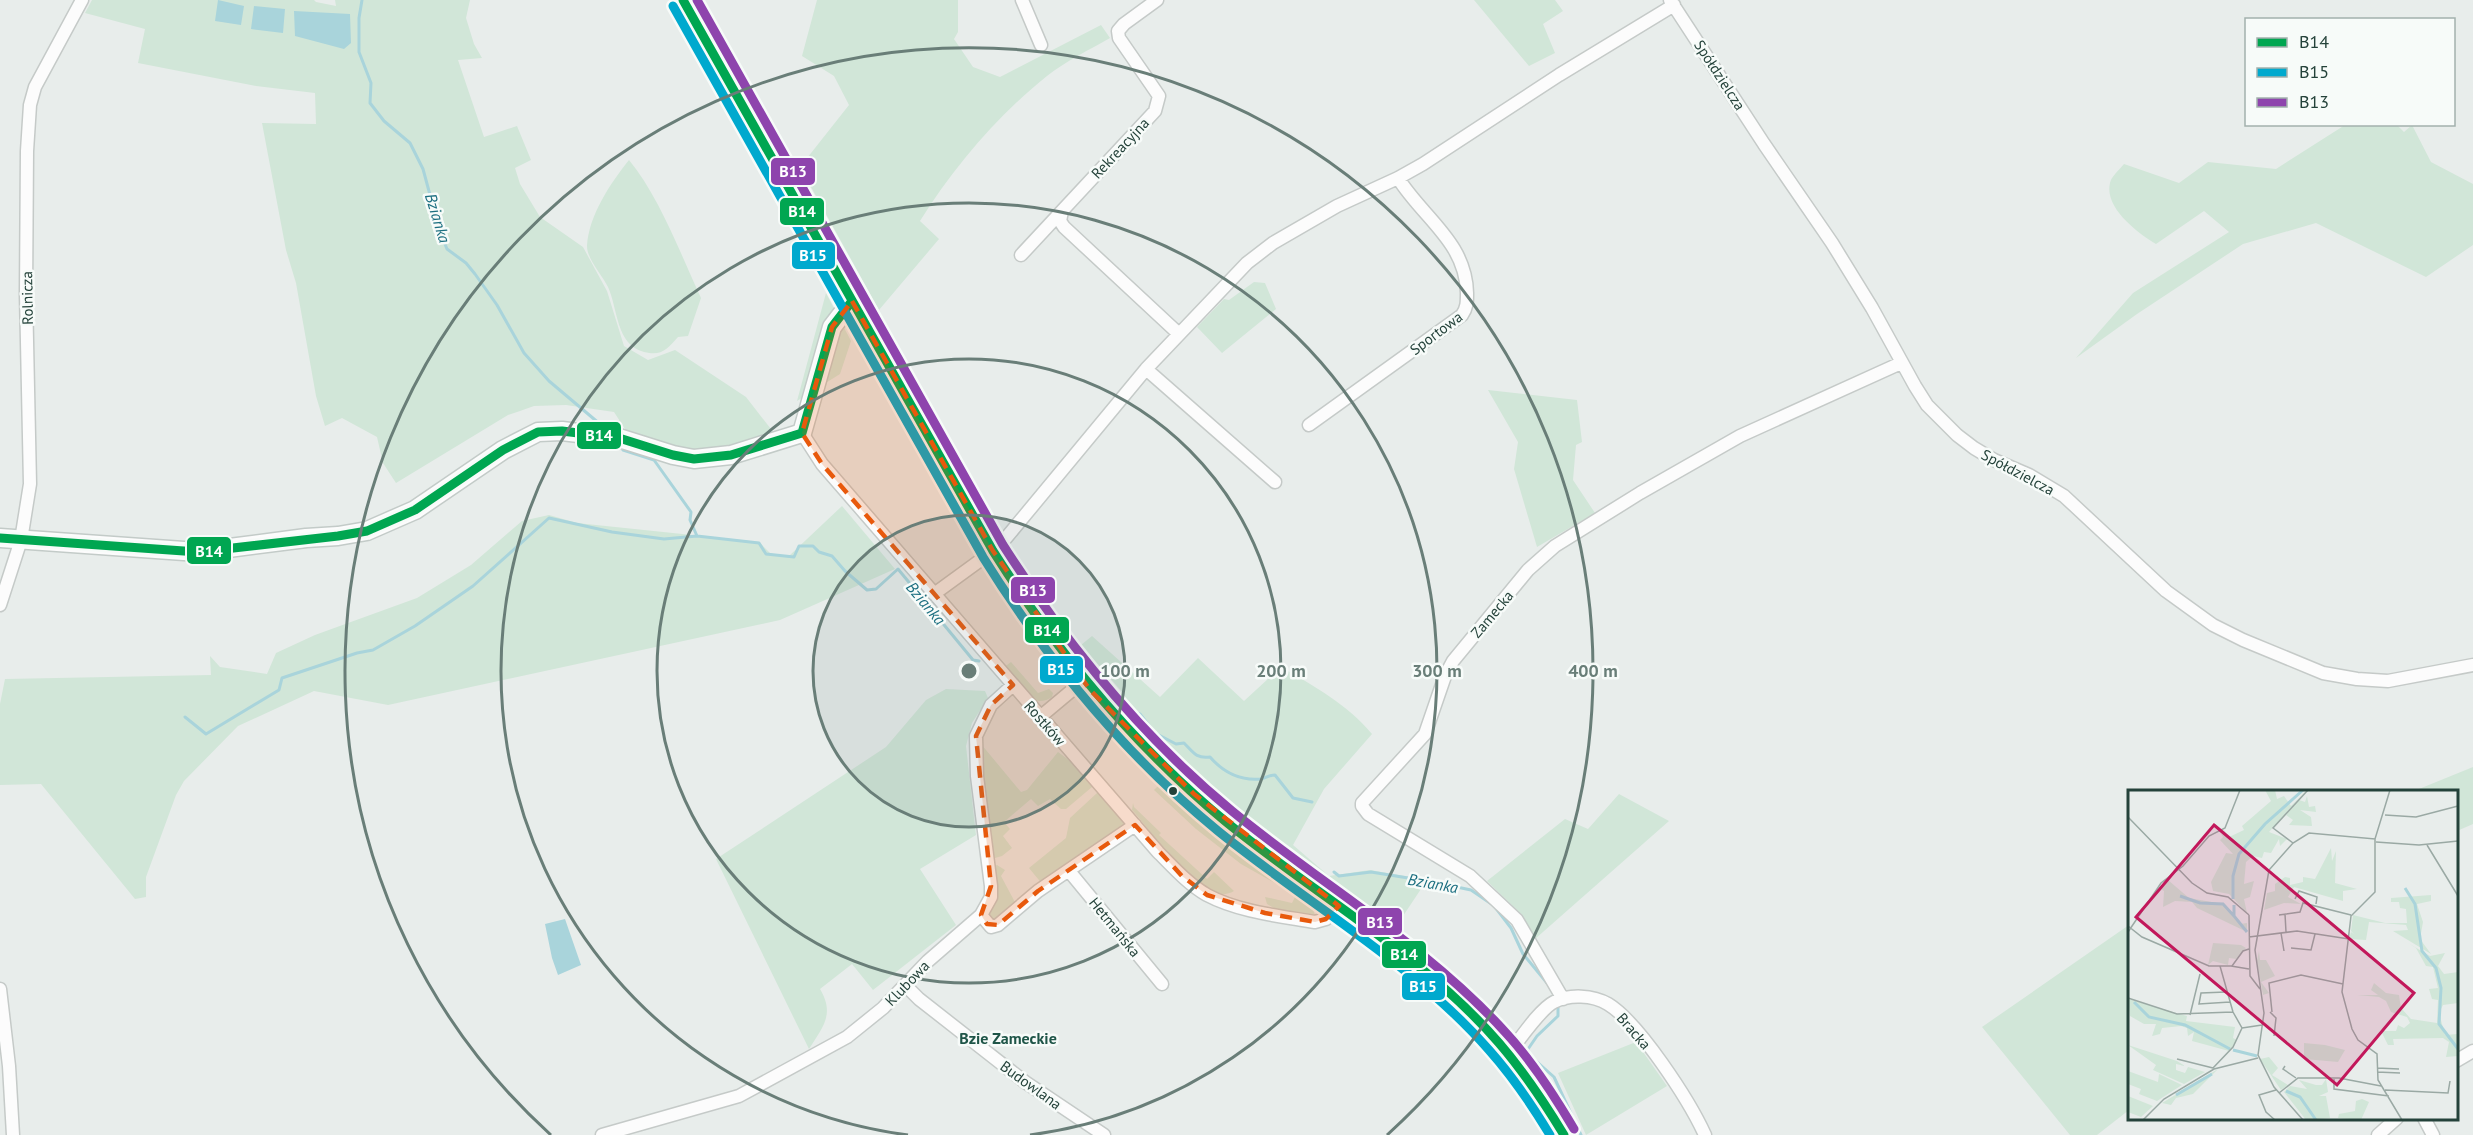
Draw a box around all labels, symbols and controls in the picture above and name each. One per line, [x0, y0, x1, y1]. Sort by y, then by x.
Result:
legend [2245, 18, 2455, 126]
text: B14 [2299, 30, 2329, 53]
street label: Spółdzielcza [1690, 36, 1750, 114]
text: B15 [2299, 60, 2329, 83]
text: B13 [2299, 90, 2329, 113]
street label: Rekreacyjna [1087, 114, 1153, 182]
line badge: B13 [770, 157, 816, 186]
text: B13 [779, 161, 807, 181]
water label: Bzianka [421, 191, 455, 245]
line badge: B14 [779, 197, 825, 226]
text: B14 [788, 201, 816, 221]
line badge: B15 [791, 241, 836, 270]
text: B15 [799, 245, 827, 265]
street label: Rolnicza [17, 271, 37, 325]
street label: Sportowa [1406, 307, 1466, 359]
line badge: B14 [576, 421, 622, 450]
text: B14 [585, 425, 613, 445]
street label: Spółdzielcza [1978, 445, 2058, 499]
line badge: B14 [186, 536, 232, 565]
text: B14 [195, 541, 223, 561]
line badge: B13 [1010, 576, 1056, 604]
water label: Bzianka [902, 577, 950, 629]
text: B13 [1019, 580, 1047, 600]
street label: Zamecka [1467, 586, 1517, 642]
line badge: B14 [1024, 616, 1070, 644]
text: B14 [1033, 620, 1061, 640]
line badge: B15 [1039, 655, 1084, 684]
text: B15 [1047, 659, 1075, 679]
text: 100 m [1100, 659, 1150, 682]
text: 200 m [1256, 659, 1306, 682]
text: 300 m [1412, 659, 1462, 682]
text: 400 m [1568, 659, 1618, 682]
centre of rings [959, 661, 979, 681]
street label: Rostków [1020, 697, 1070, 749]
unlabelled marker [1167, 785, 1179, 797]
inset map [2128, 790, 2458, 1120]
water label: Bzianka [1406, 869, 1460, 897]
street label: Hetmańska [1085, 893, 1145, 961]
line badge: B13 [1357, 907, 1403, 936]
text: B13 [1366, 912, 1394, 932]
line badge: B14 [1381, 940, 1427, 969]
text: B14 [1390, 944, 1418, 964]
street label: Klubowa [881, 956, 933, 1010]
line badge: B15 [1401, 972, 1446, 1001]
text: B15 [1409, 976, 1437, 996]
street label: Bracka [1613, 1009, 1655, 1053]
district label: Bzie Zameckie [959, 1028, 1057, 1048]
street label: Budowlana [997, 1056, 1065, 1114]

